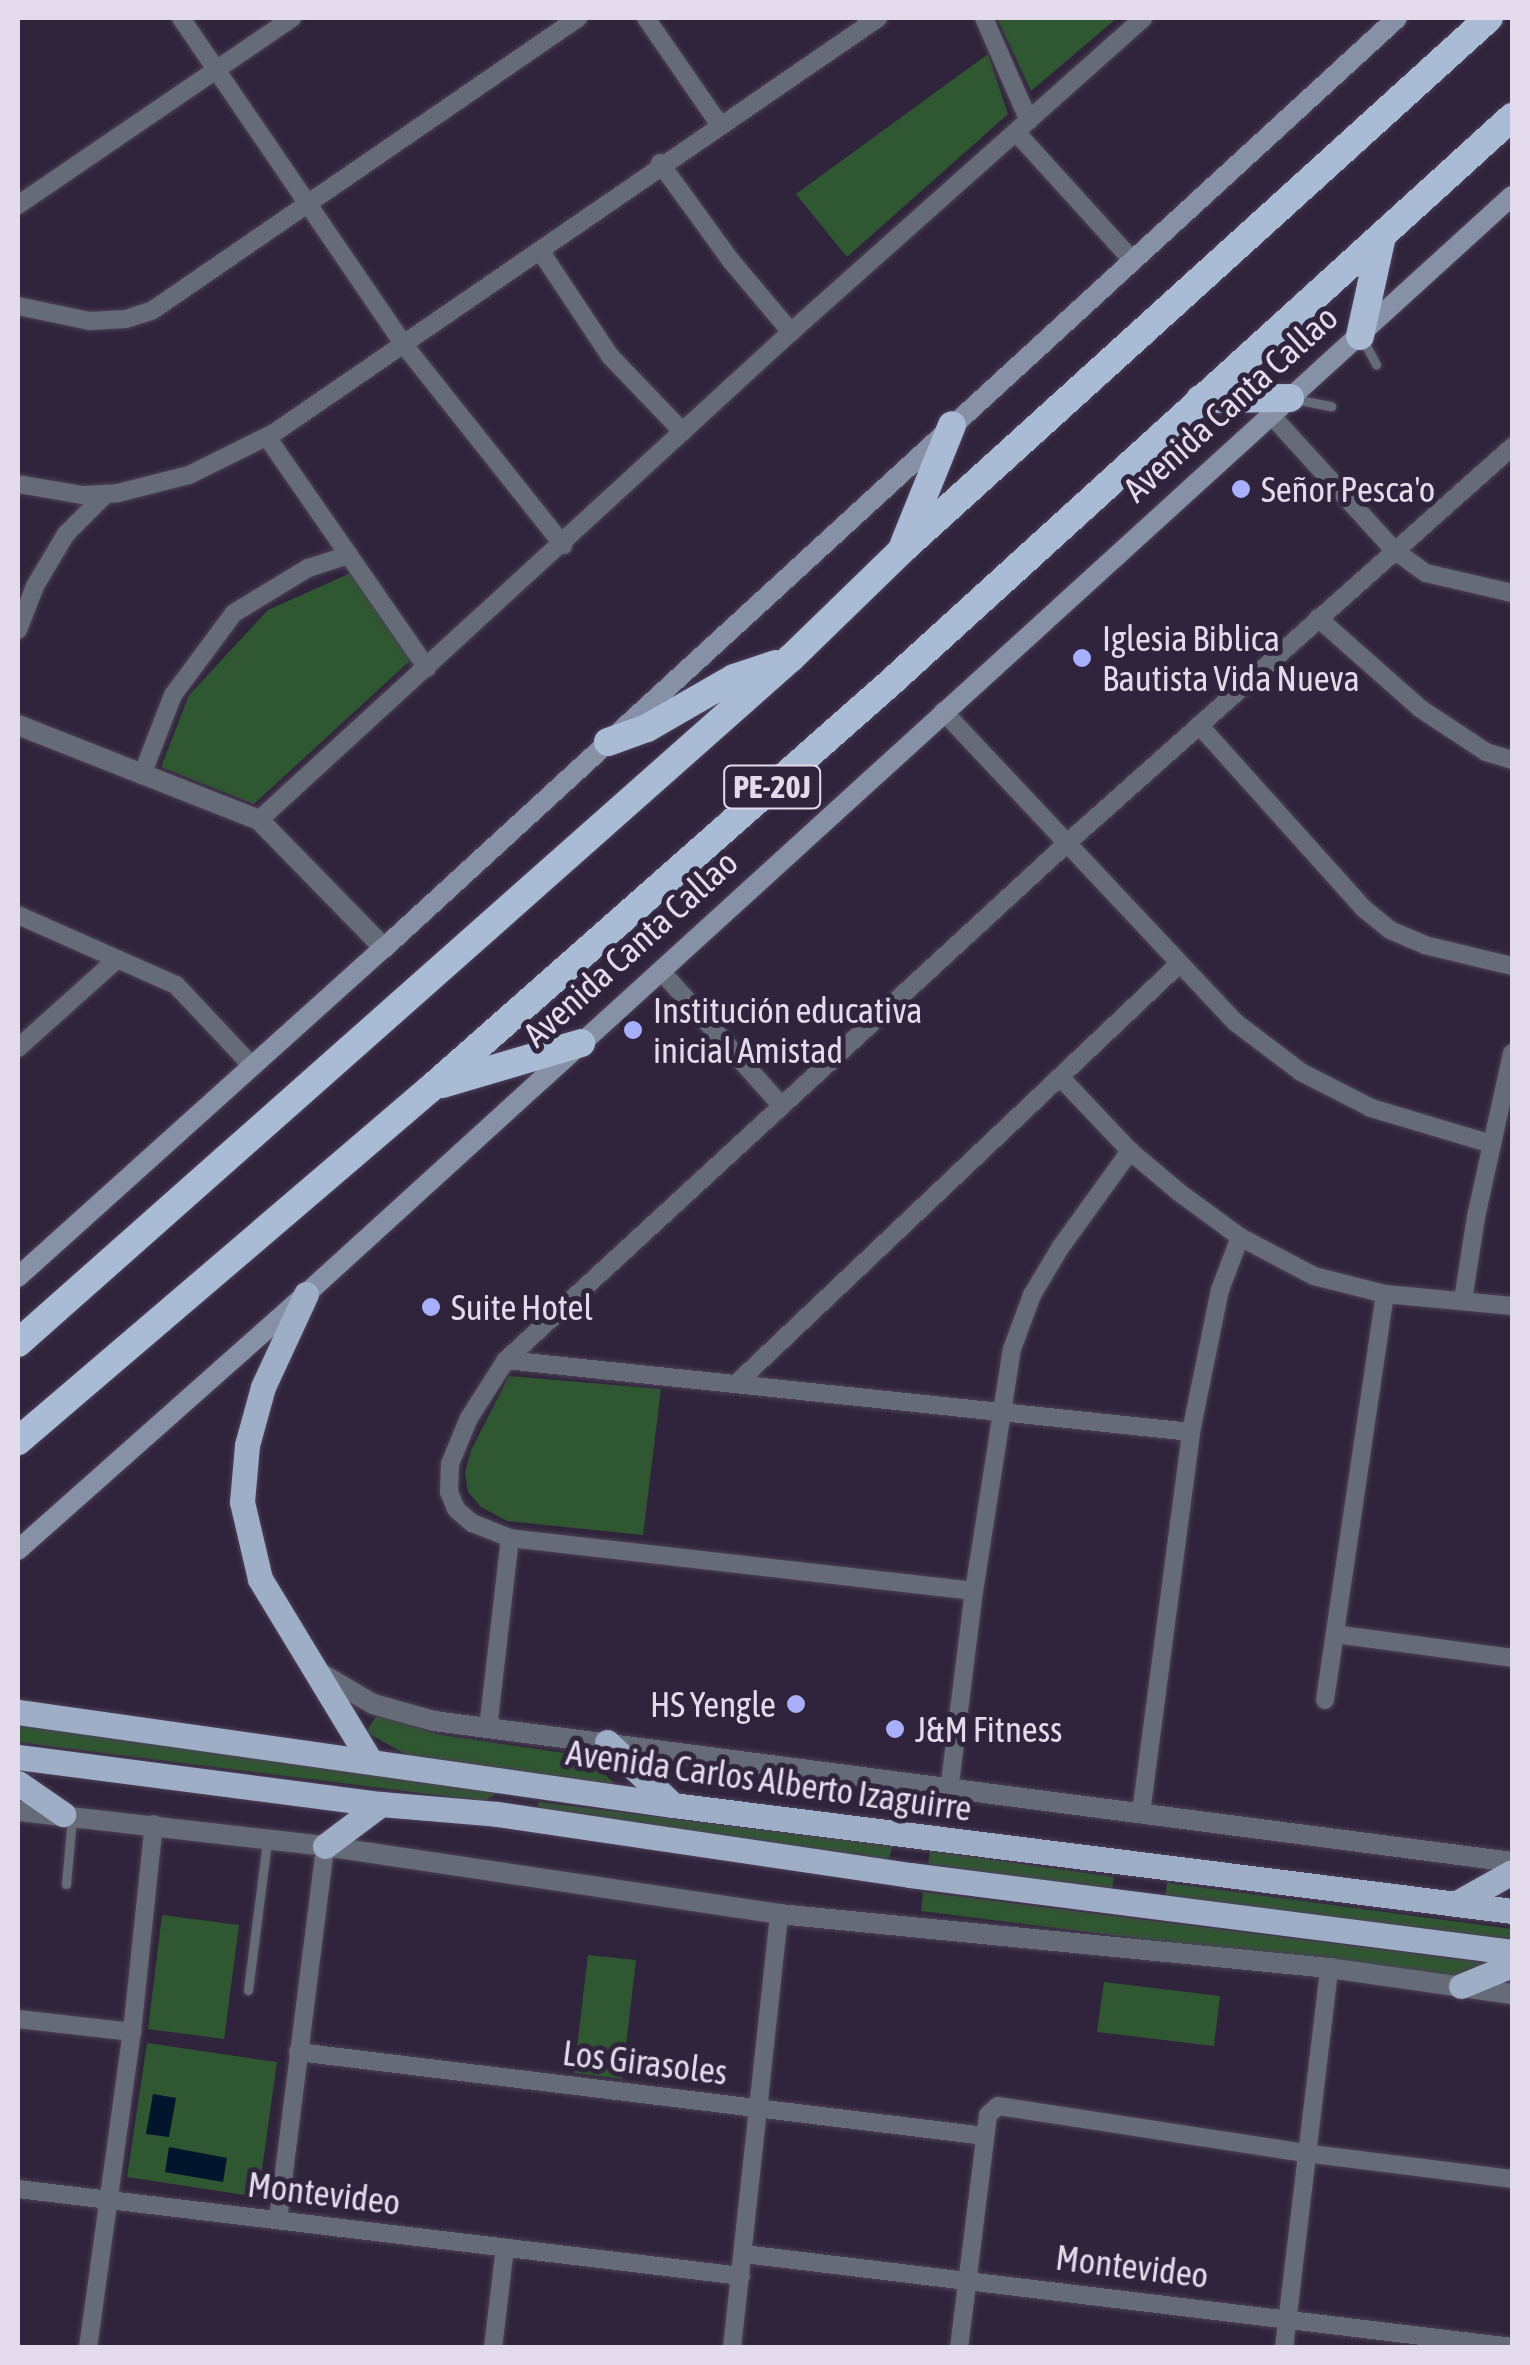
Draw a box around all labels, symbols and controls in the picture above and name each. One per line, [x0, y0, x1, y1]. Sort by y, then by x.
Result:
street label: Avenida Canta Callao [1114, 296, 1346, 510]
place label: Señor Pesca'o [1261, 468, 1435, 510]
marker: Señor Pesca'o [1230, 478, 1252, 500]
place label: Iglesia Biblica Bautista Vida Nueva [1102, 617, 1360, 699]
marker: Iglesia Biblica Bautista Vida Nueva [1071, 647, 1093, 669]
road number: PE-20J [722, 760, 822, 814]
street label: Avenida Canta Callao [514, 841, 746, 1055]
place label: Institución educativa inicial Amistad [653, 989, 922, 1071]
marker: Institución educativa inicial Amistad [622, 1019, 644, 1041]
place label: Suite Hotel [451, 1286, 593, 1328]
marker: Suite Hotel [420, 1296, 442, 1318]
place label: HS Yengle [650, 1683, 776, 1725]
marker: HS Yengle [785, 1693, 807, 1715]
place label: J&M Fitness [915, 1708, 1062, 1750]
marker: J&M Fitness [884, 1718, 906, 1740]
street label: Avenida Carlos Alberto Izaguirre [564, 1731, 974, 1829]
street label: Los Girasoles [560, 2031, 730, 2093]
street label: Montevideo [245, 2163, 403, 2223]
street label: Montevideo [1053, 2236, 1211, 2296]

